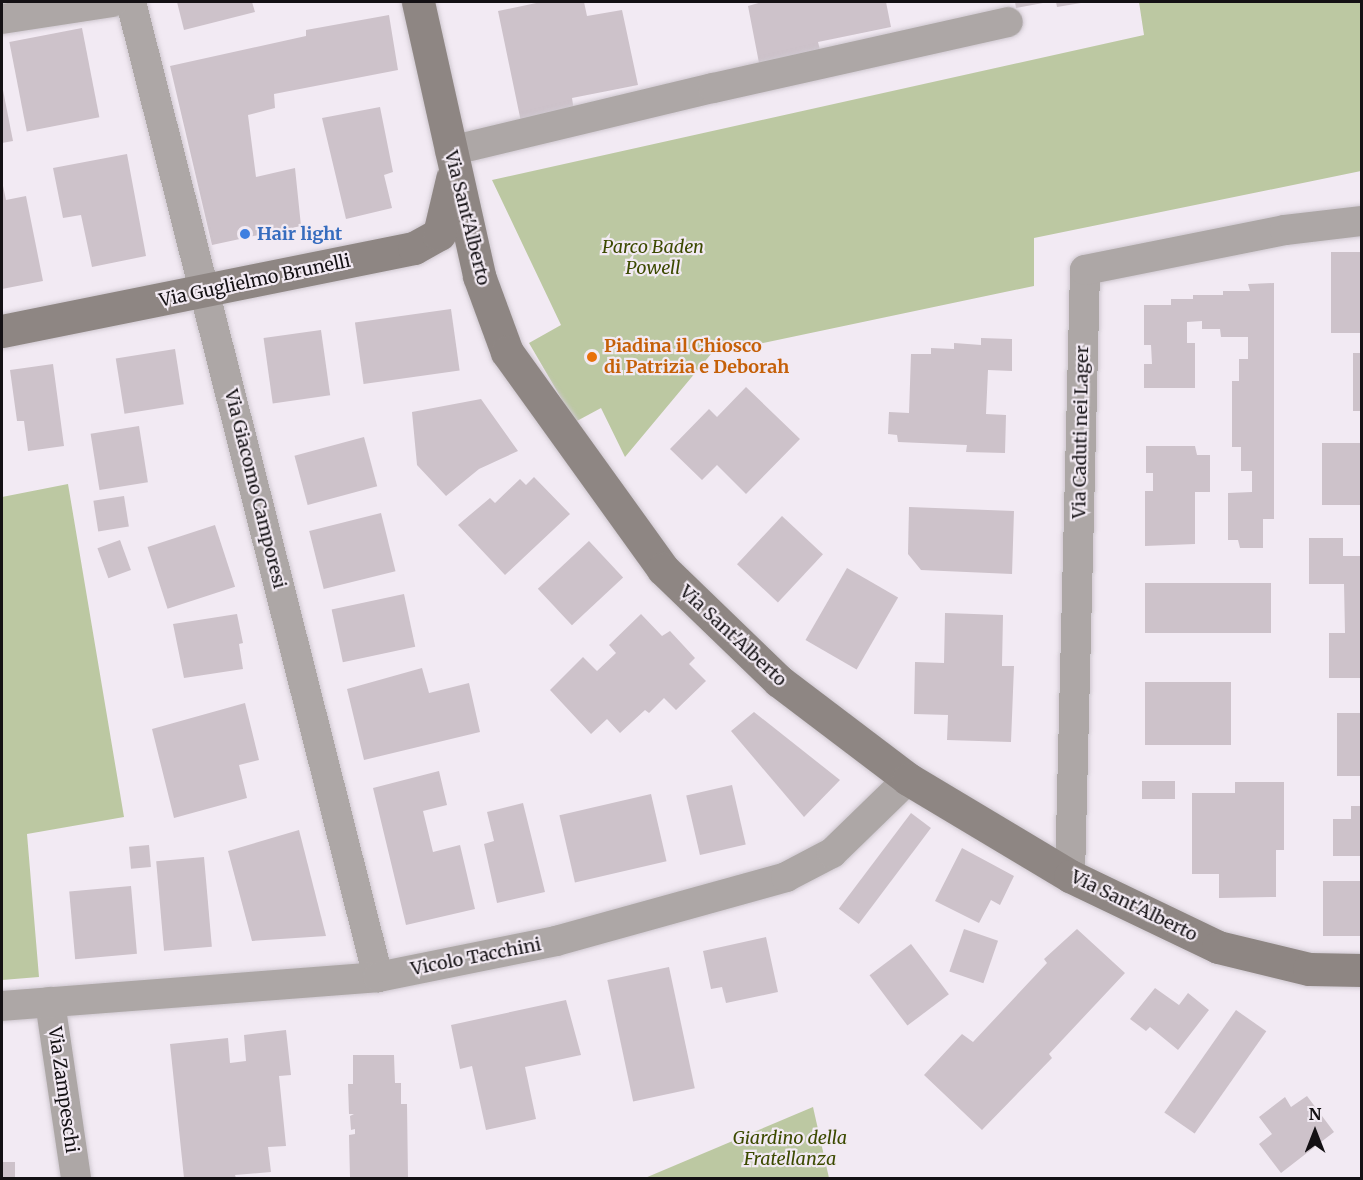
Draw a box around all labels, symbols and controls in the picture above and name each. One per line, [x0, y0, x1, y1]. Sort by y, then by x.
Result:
street label: Via Sant'Alberto [440, 148, 494, 288]
place label: Hair light [257, 223, 342, 245]
marker: Hair light [238, 227, 252, 241]
park label: Parco Baden Powell [602, 237, 704, 280]
street label: Via Guglielmo Brunelli [157, 250, 353, 312]
place label: Piadina il Chiosco di Patrizia e Deborah [604, 336, 789, 378]
street label: Via Caduti nei Lager [1069, 345, 1093, 519]
marker: Piadina il Chiosco di Patrizia e Deborah [585, 350, 599, 364]
street label: Via Giacomo Camporesi [220, 387, 290, 591]
street label: Via Sant'Alberto [675, 581, 791, 691]
street label: Via Sant'Alberto [1067, 866, 1201, 946]
street label: Vicolo Tacchini [409, 934, 543, 980]
street label: Via Zampeschi [43, 1026, 83, 1154]
north arrow [1285, 1102, 1345, 1162]
text: N [1309, 1104, 1321, 1124]
park label: Giardino della Fratellanza [733, 1128, 847, 1170]

